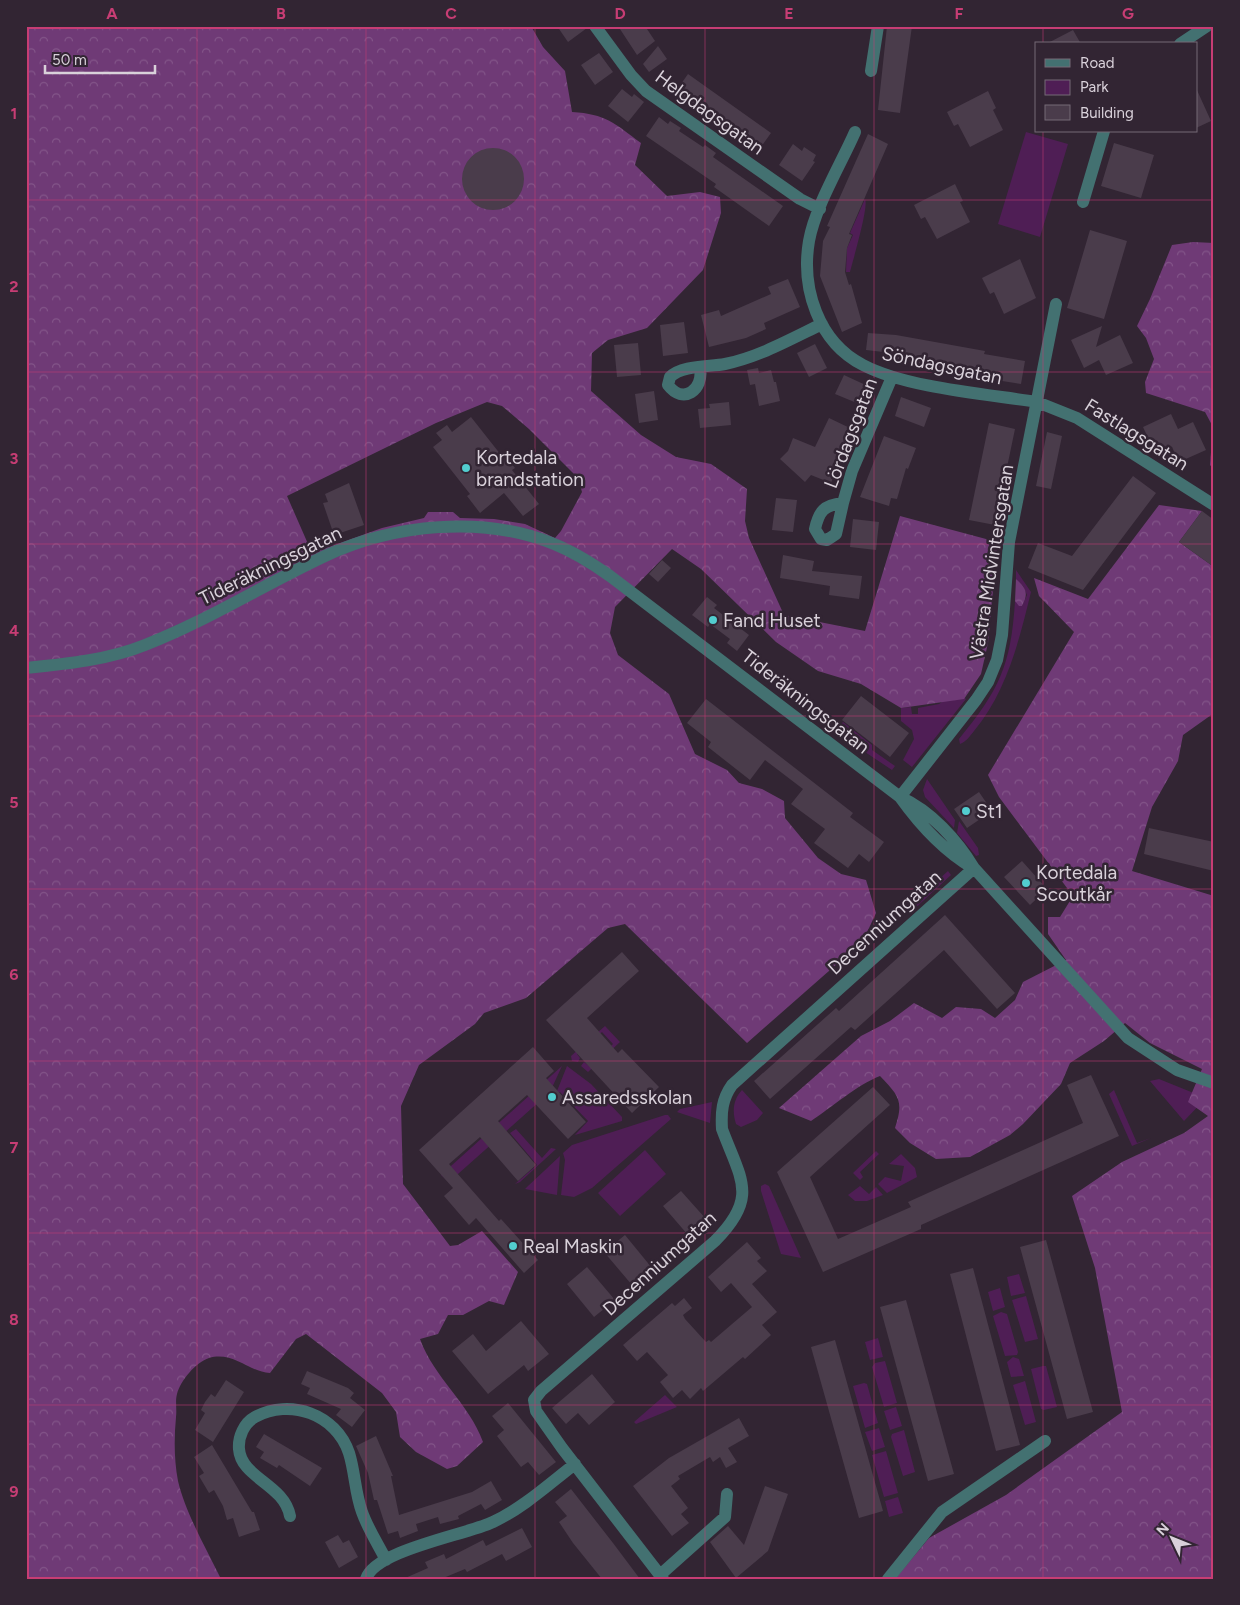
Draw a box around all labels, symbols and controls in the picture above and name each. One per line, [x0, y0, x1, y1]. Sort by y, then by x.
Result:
text: A [106, 4, 118, 23]
text: B [276, 4, 286, 23]
text: C [445, 4, 457, 23]
text: D [614, 4, 626, 23]
text: E [784, 4, 794, 23]
text: F [955, 4, 964, 23]
text: G [1122, 4, 1134, 23]
scale bar [45, 42, 155, 74]
legend [1035, 42, 1198, 132]
text: 50 m [52, 51, 87, 69]
text: Road [1080, 54, 1115, 72]
street label: Helgdagsgatan [651, 65, 769, 160]
text: Park [1080, 78, 1109, 96]
text: 1 [11, 104, 17, 123]
text: Building [1080, 104, 1134, 122]
text: 2 [9, 277, 19, 296]
street label: Söndagsgatan [880, 342, 1004, 389]
street label: Lördagsgatan [819, 375, 882, 492]
street label: Fastlagsgatan [1081, 393, 1193, 475]
place label: Kortedala brandstation [476, 446, 584, 491]
text: 3 [10, 449, 19, 468]
marker: Kortedala brandstation [460, 462, 472, 474]
street label: Västra Midvintersgatan [965, 463, 1018, 661]
street label: Tideräkningsgatan [195, 521, 345, 610]
place label: Fand Huset [723, 609, 821, 632]
marker: Fand Huset [707, 614, 719, 626]
text: 4 [9, 621, 19, 640]
street label: Tideräkningsgatan [737, 644, 874, 758]
text: 5 [9, 793, 19, 812]
place label: St1 [976, 800, 1003, 823]
marker: St1 [960, 805, 972, 817]
place label: Kortedala Scoutkår [1036, 861, 1117, 906]
street label: Decenniumgatan [823, 865, 946, 979]
marker: Kortedala Scoutkår [1020, 877, 1032, 889]
text: 6 [9, 965, 19, 984]
place label: Assaredsskolan [562, 1086, 692, 1109]
marker: Assaredsskolan [546, 1091, 558, 1103]
text: 7 [10, 1138, 19, 1157]
street label: Decenniumgatan [598, 1206, 721, 1320]
place label: Real Maskin [523, 1235, 623, 1258]
marker: Real Maskin [507, 1240, 519, 1252]
text: 8 [9, 1310, 19, 1329]
text: 9 [9, 1482, 19, 1501]
north arrow [1148, 1512, 1198, 1562]
text: N [1153, 1520, 1173, 1539]

